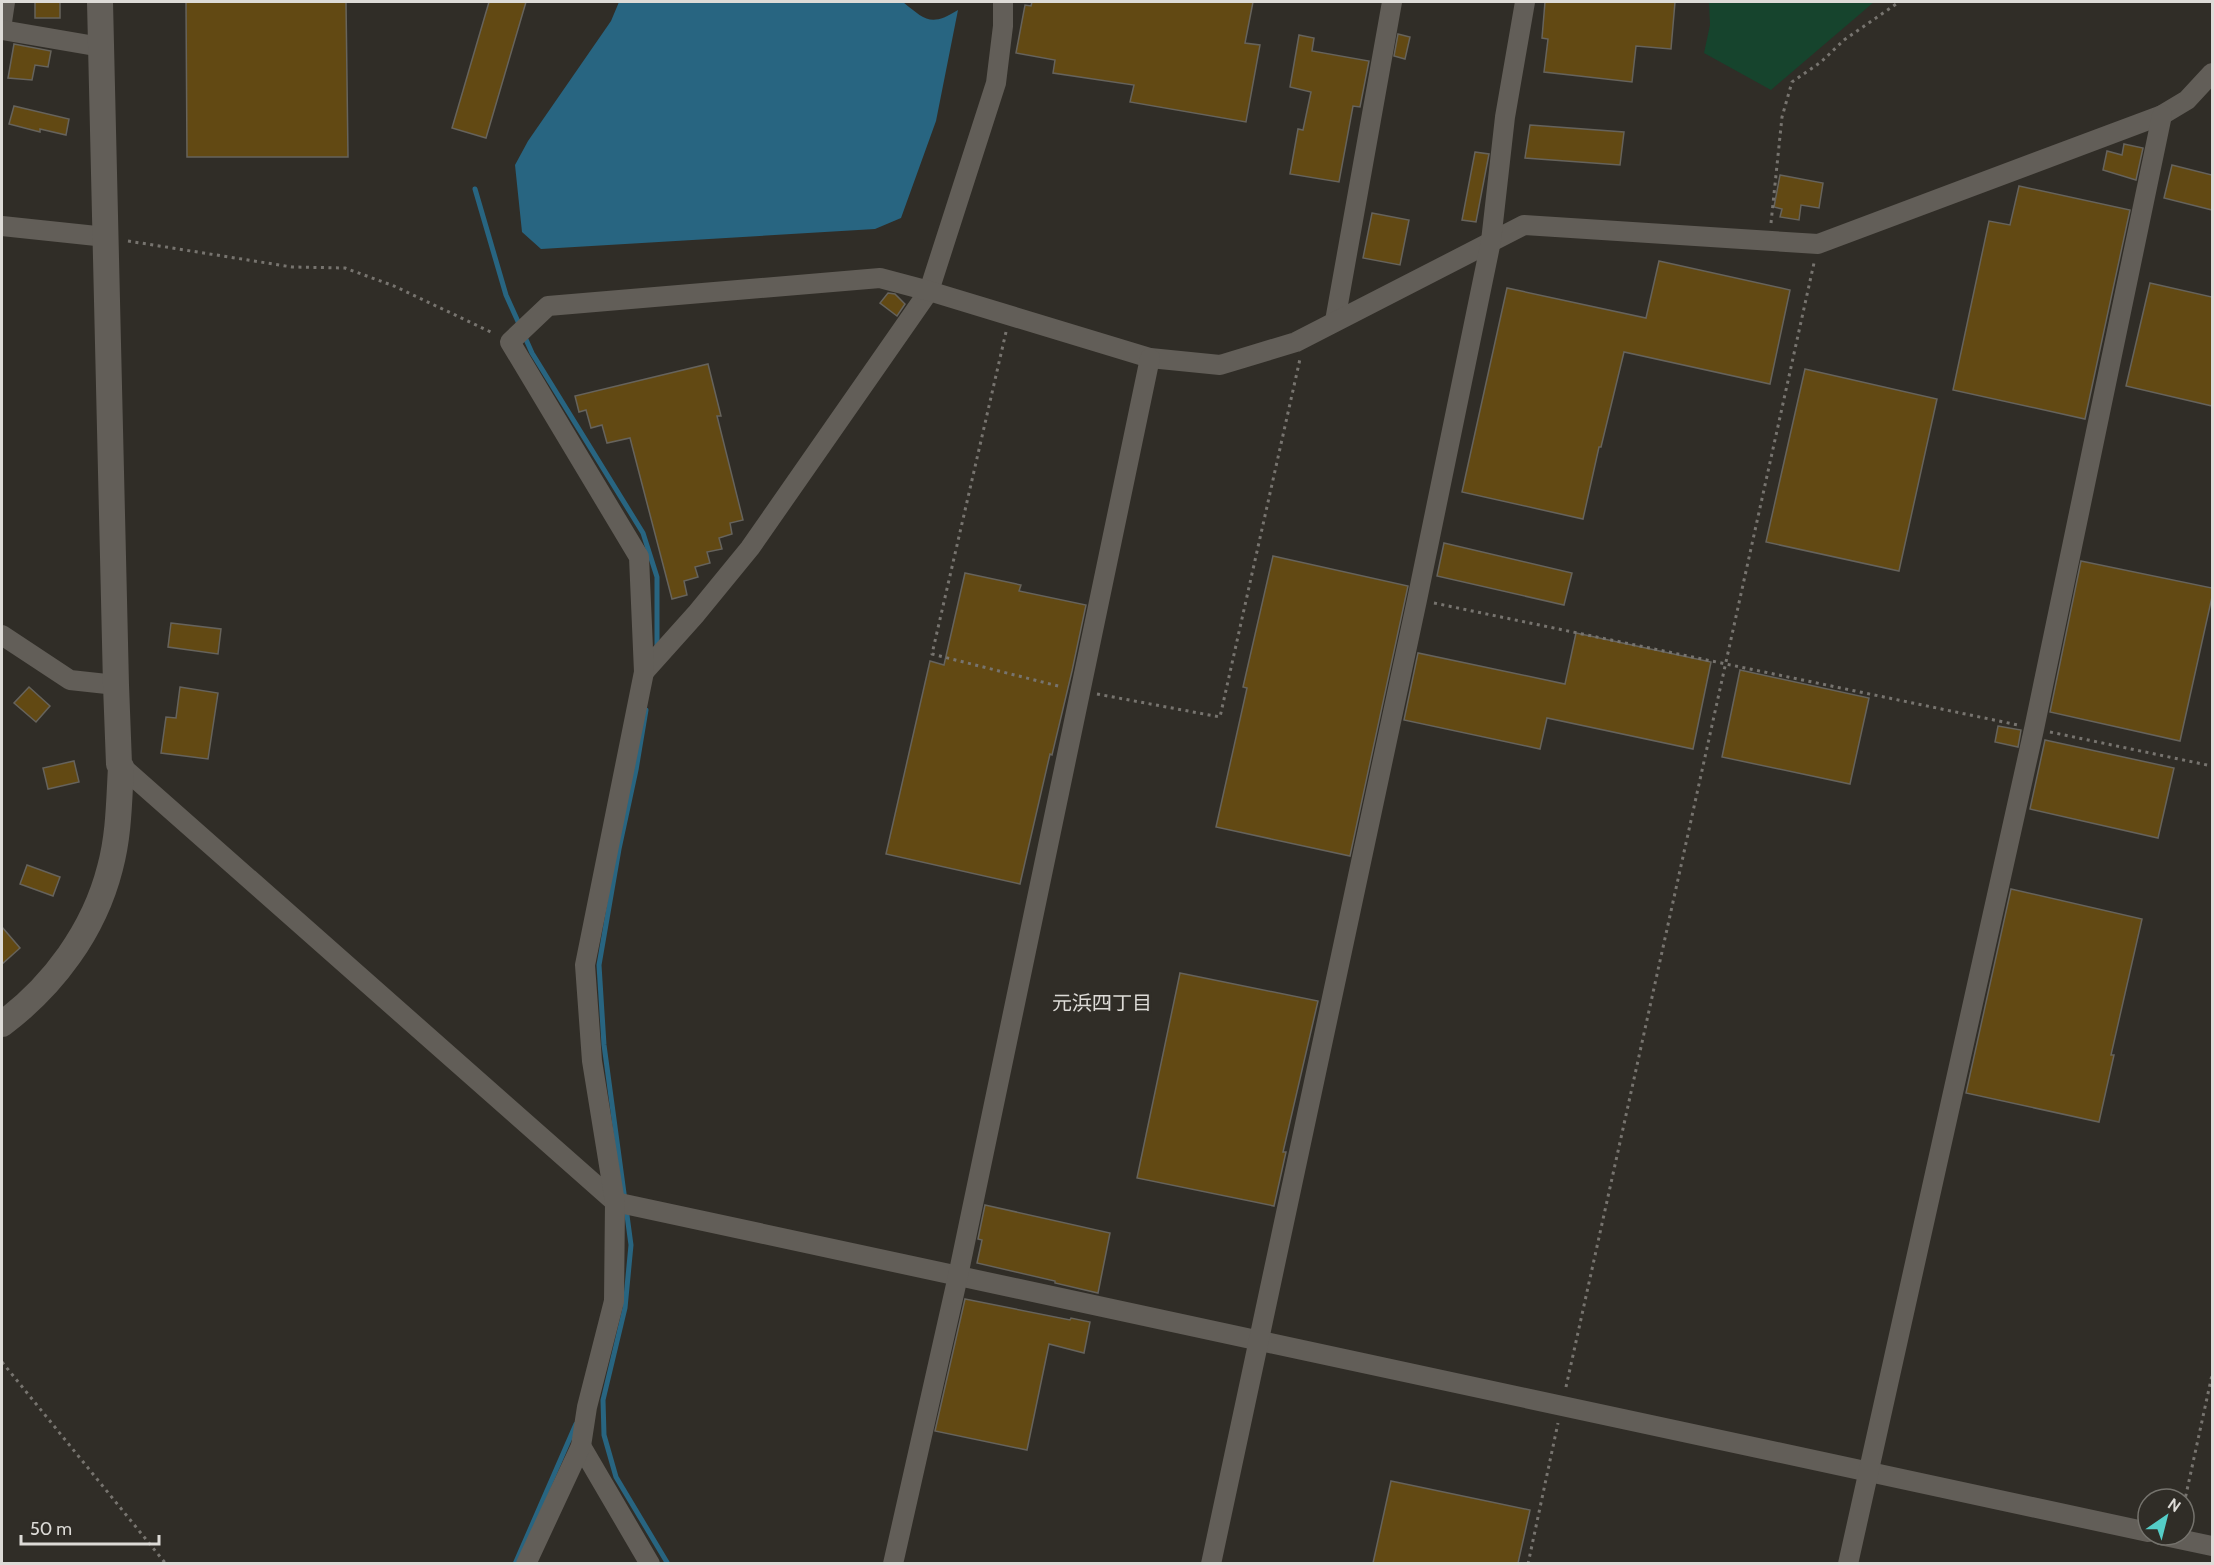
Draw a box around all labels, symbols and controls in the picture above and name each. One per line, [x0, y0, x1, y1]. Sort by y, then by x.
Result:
district label: 元浜四丁目 [1052, 991, 1152, 1015]
north arrow [2136, 1487, 2196, 1547]
text: N [2164, 1494, 2184, 1516]
scale bar [21, 1508, 159, 1546]
text: 50 m [30, 1518, 72, 1540]

